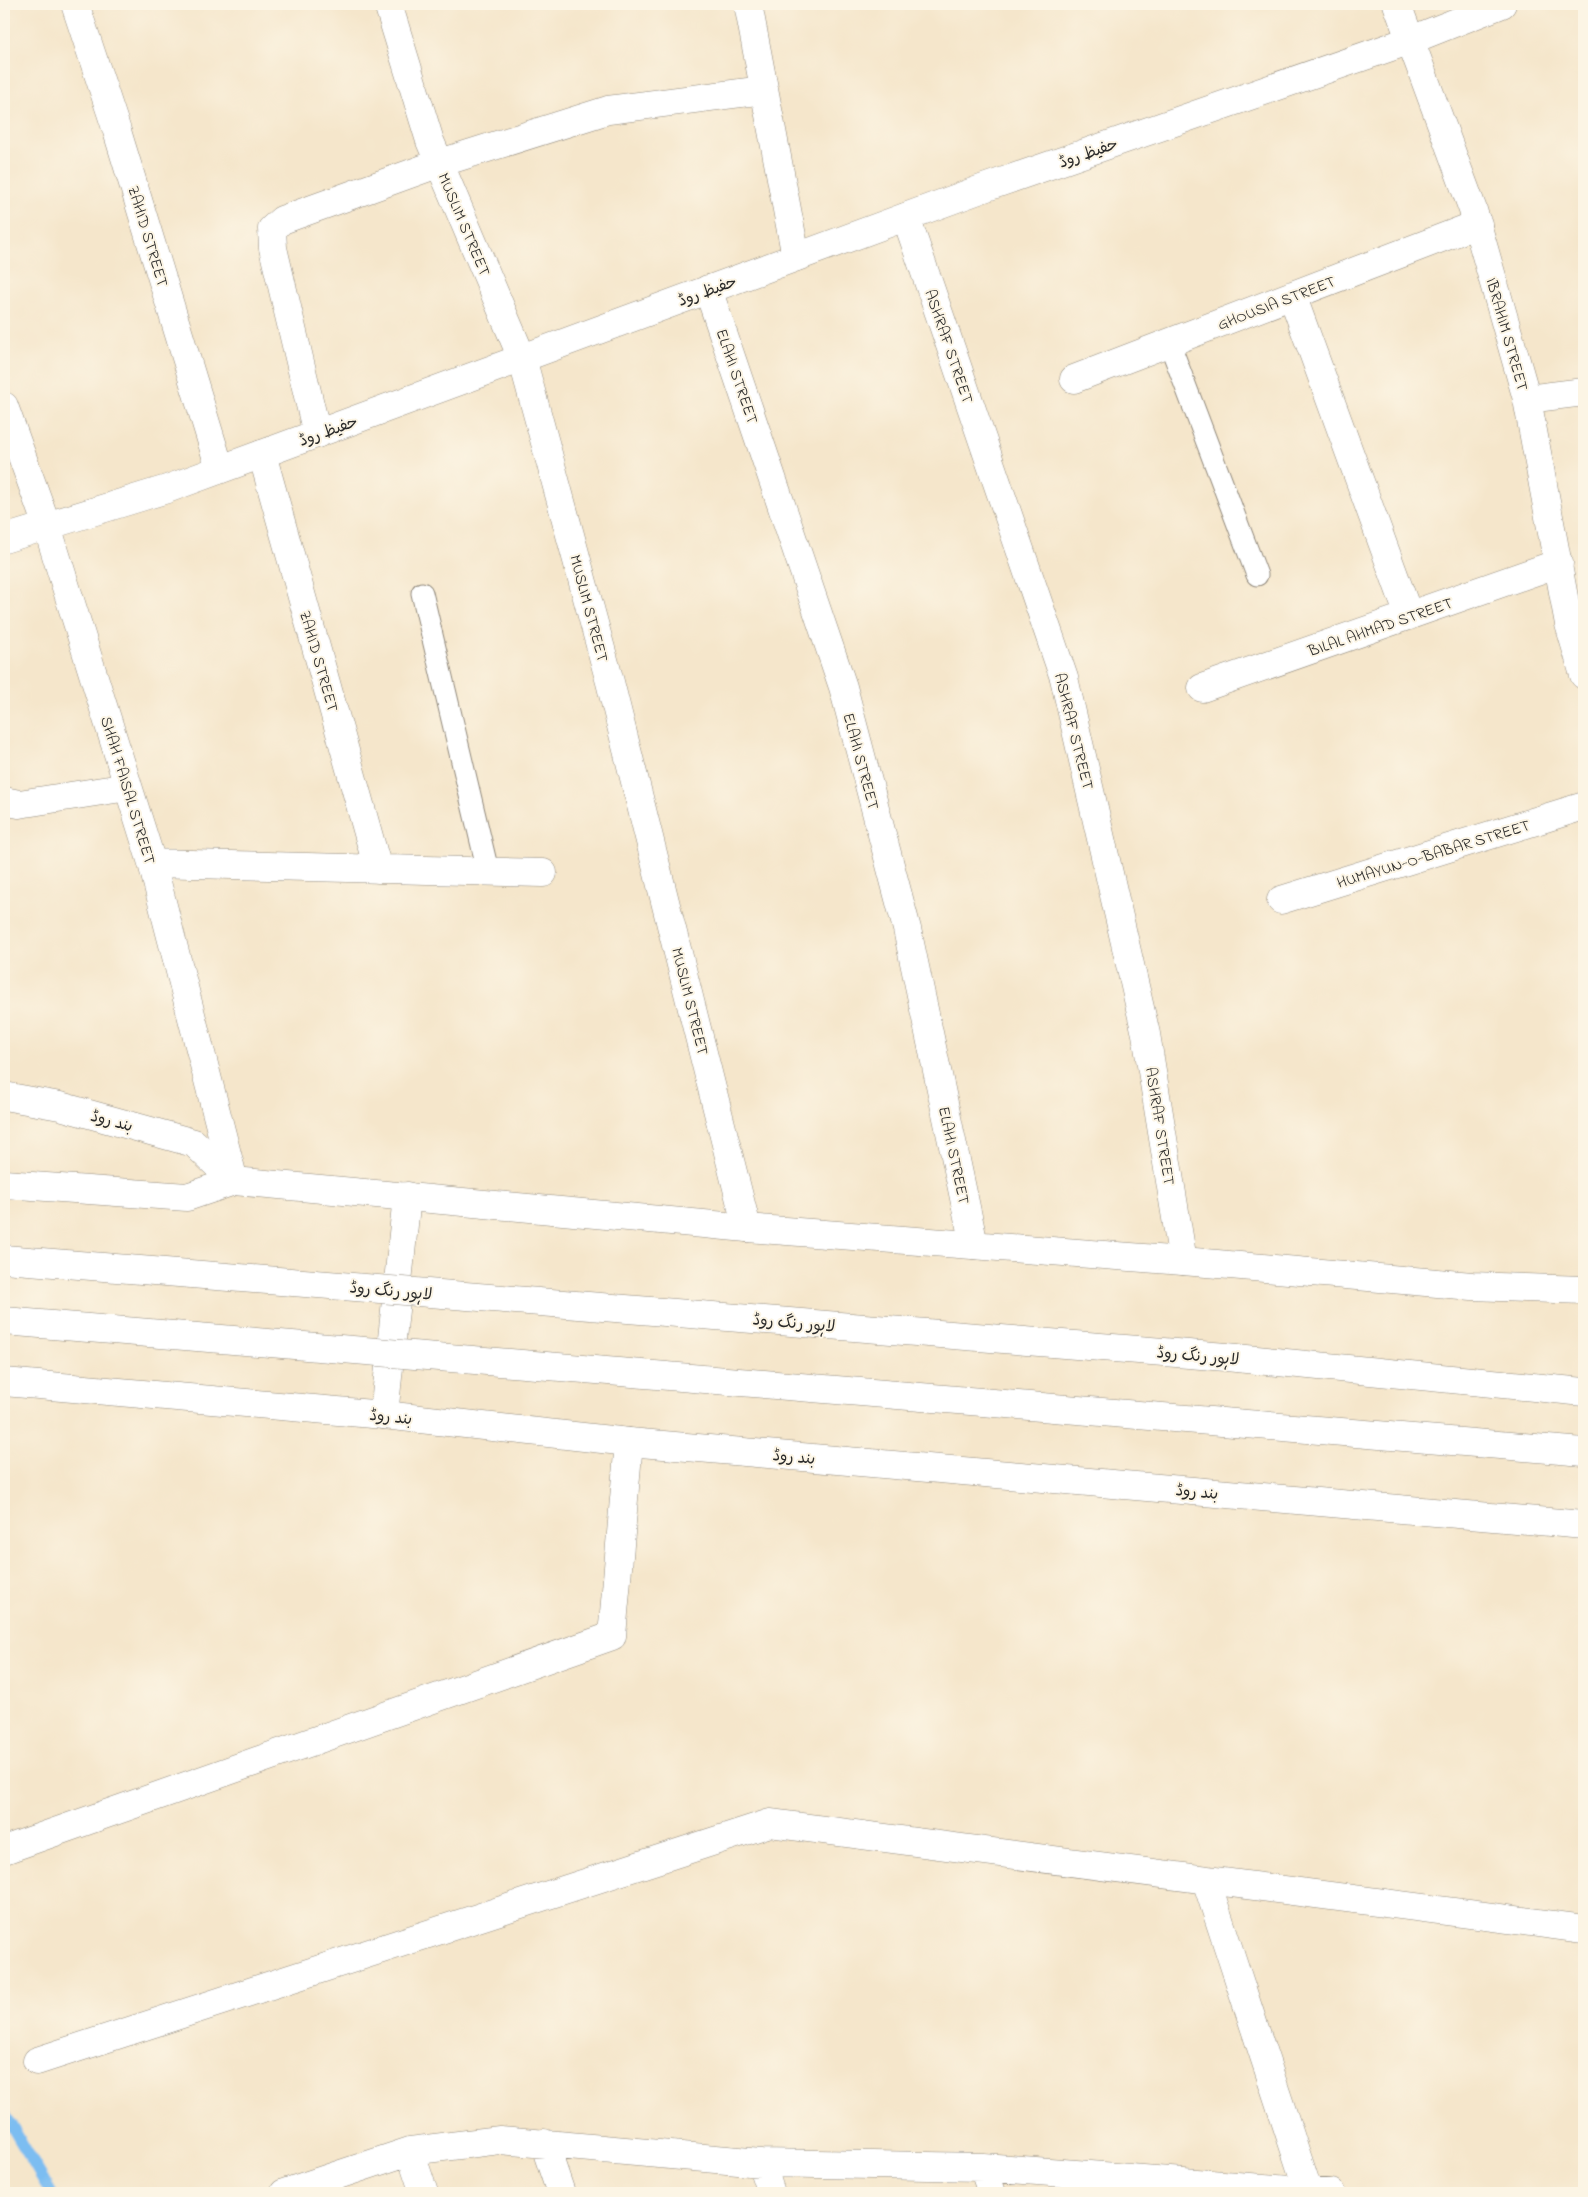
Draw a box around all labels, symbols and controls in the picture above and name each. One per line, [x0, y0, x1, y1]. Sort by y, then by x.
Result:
street label: حفیظ روڈ [1056, 133, 1121, 175]
street label: MUSLIM STREET [431, 169, 496, 280]
street label: ZAHID STREET [120, 183, 174, 290]
street label: حفیظ روڈ [675, 270, 741, 314]
street label: GHOUSIA STREET [1214, 270, 1339, 337]
street label: IBRAHIM STREET [1478, 275, 1534, 394]
street label: ASHRAF STREET [917, 286, 979, 407]
street label: ELAHI STREET [709, 326, 764, 428]
street label: حفیظ روڈ [296, 410, 362, 454]
street label: MUSLIM STREET [562, 552, 614, 665]
street label: BILAL AHMAD STREET [1304, 592, 1456, 664]
street label: ZAHID STREET [292, 608, 344, 715]
street label: ASHRAF STREET [1047, 671, 1099, 792]
street label: ELAHI STREET [836, 710, 885, 813]
street label: SHAH FAISAL STREET [93, 714, 161, 868]
street label: HUMAYUN-O-BABAR STREET [1334, 814, 1533, 896]
street label: MUSLIM STREET [664, 945, 714, 1058]
street label: ASHRAF STREET [1138, 1065, 1180, 1187]
street label: ELAHI STREET [931, 1104, 975, 1207]
street label: بند روڈ [88, 1105, 135, 1139]
street label: لاہور رنگ روڈ [349, 1276, 433, 1308]
street label: لاہور رنگ روڈ [752, 1308, 836, 1340]
street label: لاہور رنگ روڈ [1156, 1341, 1240, 1373]
street label: بند روڈ [368, 1404, 413, 1432]
street label: بند روڈ [771, 1444, 816, 1472]
street label: بند روڈ [1174, 1479, 1219, 1507]

